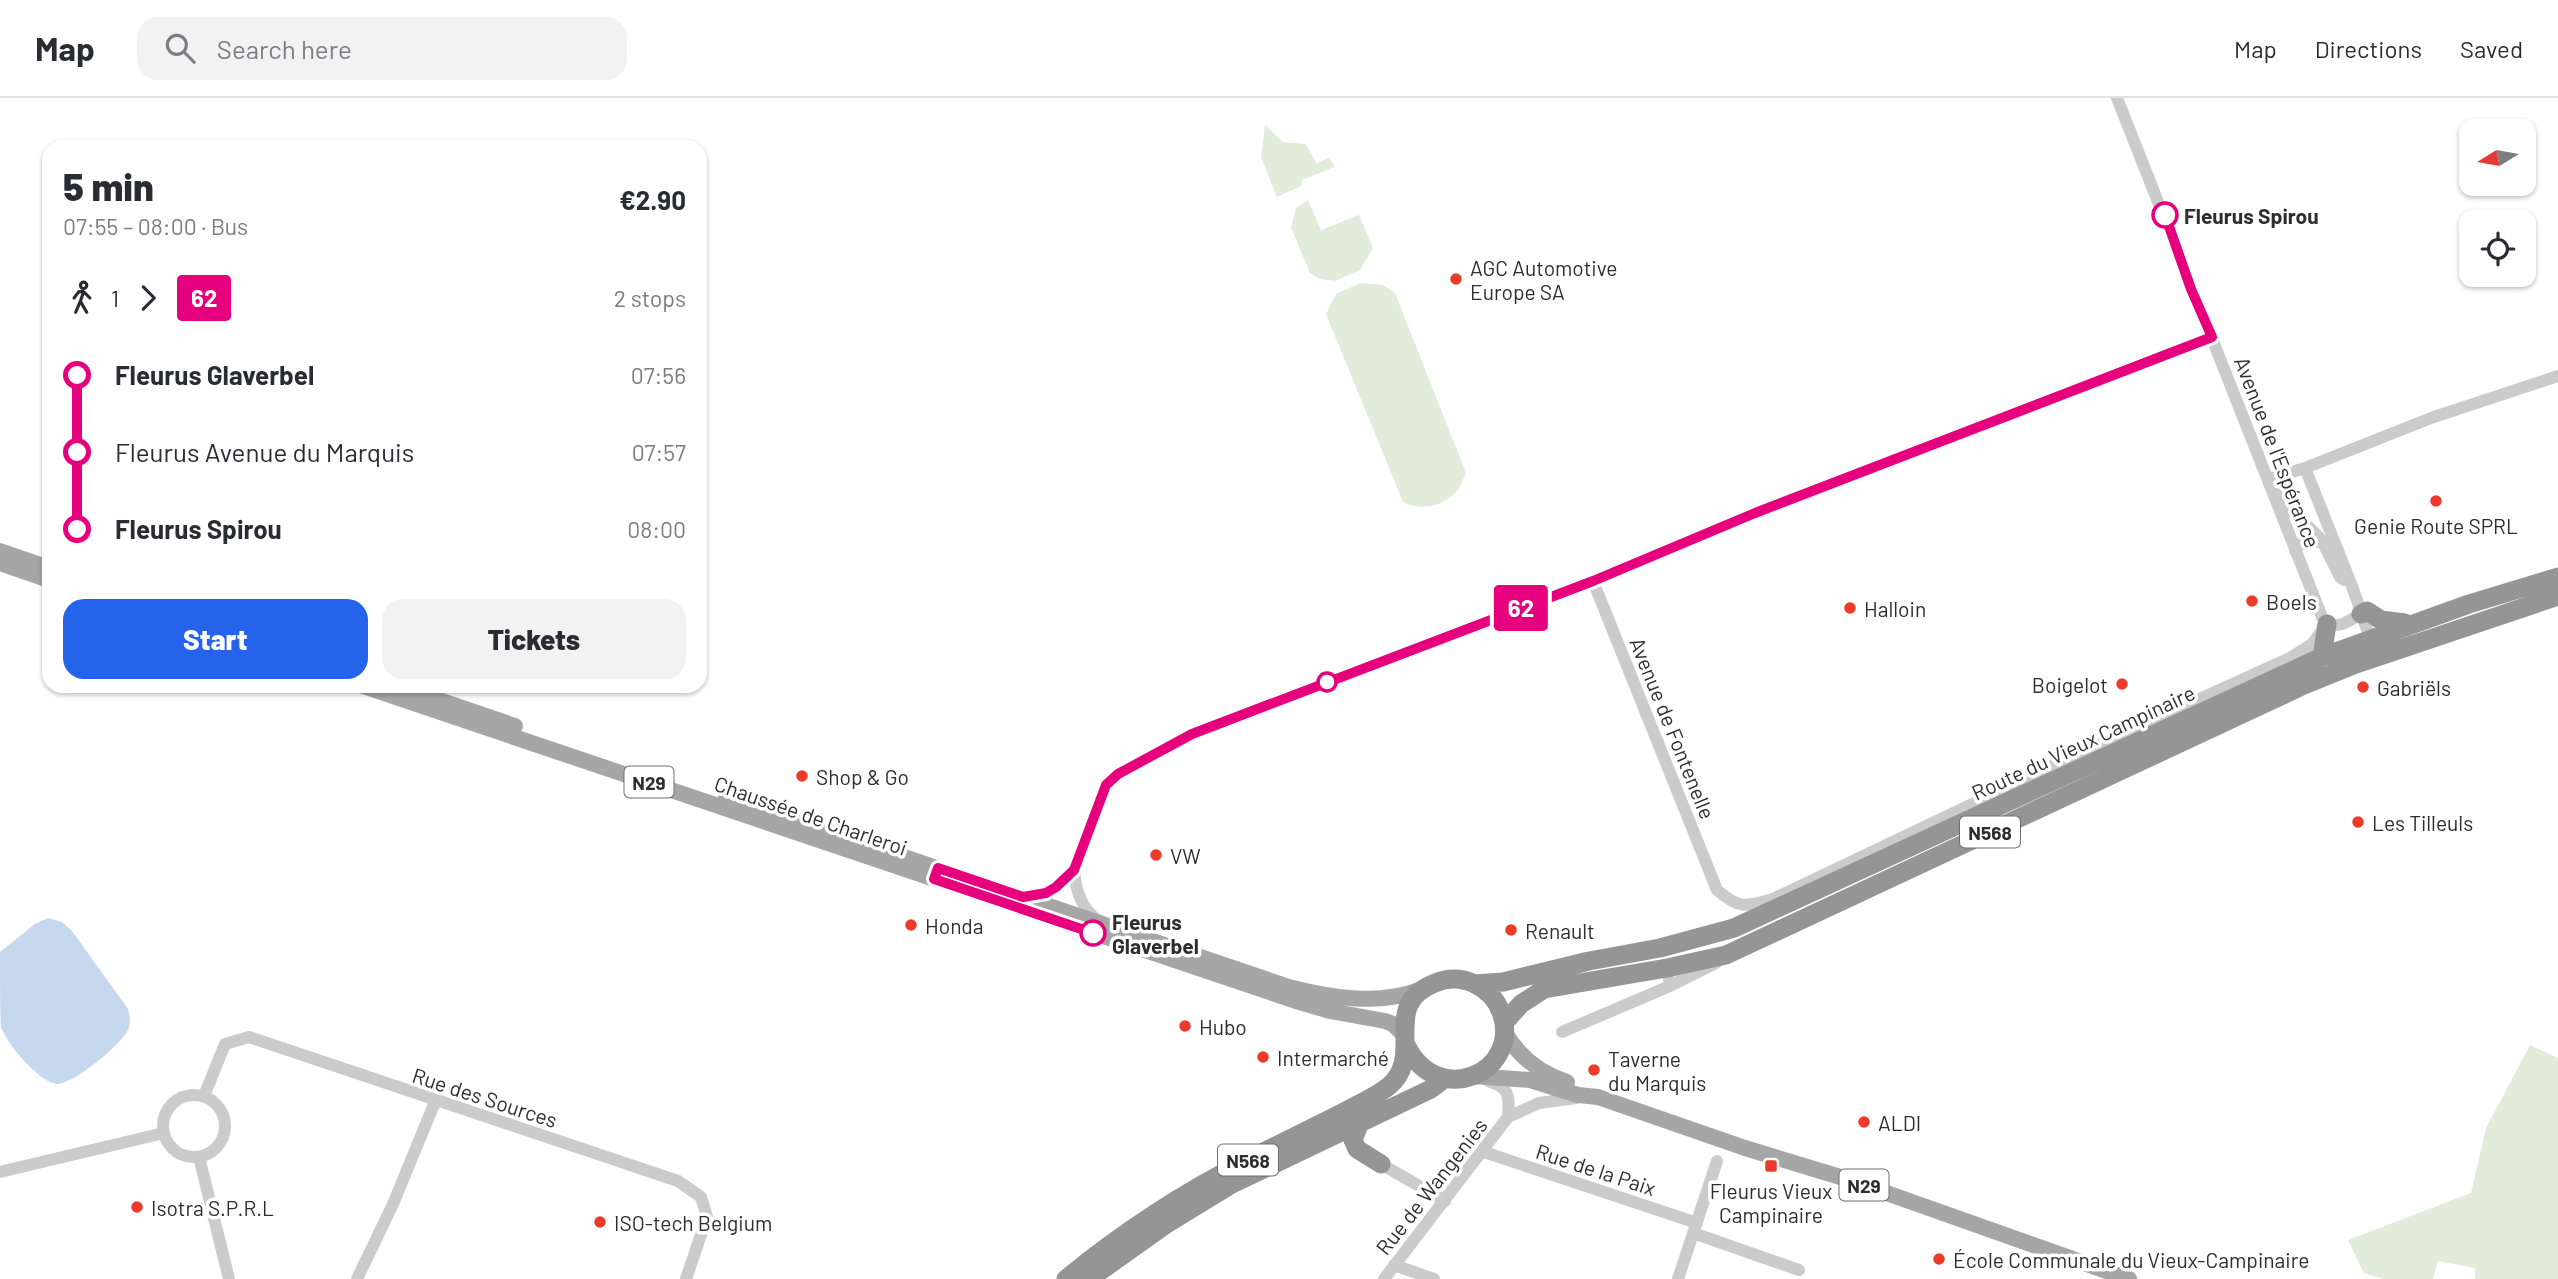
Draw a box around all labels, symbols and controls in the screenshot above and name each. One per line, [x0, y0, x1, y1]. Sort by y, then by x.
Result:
search box [137, 17, 627, 80]
text: Map [35, 28, 95, 68]
icon: search [161, 29, 199, 67]
text: Search here [217, 33, 352, 64]
text: Map [2234, 34, 2277, 63]
text: Directions [2315, 34, 2422, 63]
text: Saved [2460, 34, 2523, 63]
north arrow [2459, 119, 2536, 196]
map controls [2459, 119, 2536, 287]
text: 5 min [63, 163, 154, 209]
text: €2.90 [619, 184, 686, 215]
marker: Fleurus Spirou [2152, 202, 2178, 228]
place label: Fleurus Spirou [2184, 203, 2319, 228]
button: locate [2459, 210, 2536, 287]
text: 07:55 – 08:00 · Bus [63, 212, 248, 240]
place label: AGC Automotive Europe SA [1470, 255, 1617, 304]
marker: AGC Automotive Europe SA [1448, 271, 1464, 287]
icon: walk [63, 279, 101, 317]
icon: forward [129, 279, 167, 317]
text: 62 [191, 283, 217, 312]
text: 1 [111, 284, 119, 312]
text: 2 stops [614, 284, 686, 312]
street label: Avenue de l'Espérance [2230, 353, 2326, 551]
text: Fleurus Glaverbel [115, 359, 314, 390]
text: 07:56 [631, 361, 686, 389]
text: Fleurus Avenue du Marquis [115, 436, 414, 467]
text: 07:57 [632, 438, 686, 466]
marker: Genie Route SPRL [2428, 493, 2444, 509]
text: Fleurus Spirou [115, 513, 282, 544]
place label: Genie Route SPRL [2354, 513, 2518, 538]
text: 08:00 [627, 515, 686, 543]
line badge: 62 [1490, 585, 1552, 631]
place label: Boels [2266, 589, 2317, 614]
text: 62 [1508, 593, 1534, 622]
marker: Boels [2244, 593, 2260, 609]
place label: Halloin [1864, 596, 1926, 621]
button: Start [63, 599, 368, 679]
button: Tickets [382, 599, 686, 679]
marker: Halloin [1842, 600, 1858, 616]
street label: Avenue de Fontenelle [1625, 634, 1721, 822]
unlabelled marker [1317, 672, 1337, 692]
place label: Boigelot [2032, 672, 2108, 697]
place label: Gabriëls [2377, 675, 2451, 700]
marker: Boigelot [2114, 676, 2130, 692]
street label: Route du Vieux Campinaire [1967, 679, 2199, 805]
marker: Gabriëls [2355, 679, 2371, 695]
place label: Shop & Go [816, 764, 909, 789]
road number: N29 [624, 766, 674, 797]
marker: Shop & Go [794, 768, 810, 784]
street label: Chaussée de Charleroi [711, 770, 911, 860]
place label: Les Tilleuls [2372, 810, 2473, 835]
marker: Les Tilleuls [2350, 814, 2366, 830]
road number: N568 [1960, 817, 2020, 848]
place label: VW [1170, 843, 1201, 868]
marker: VW [1148, 847, 1164, 863]
place label: Fleurus Glaverbel [1112, 909, 1199, 958]
place label: Honda [925, 913, 984, 938]
marker: Honda [903, 917, 919, 933]
place label: Renault [1525, 918, 1595, 943]
marker: Fleurus Glaverbel [1080, 920, 1106, 946]
marker: Renault [1503, 922, 1519, 938]
place label: Hubo [1199, 1014, 1247, 1039]
marker: Hubo [1177, 1018, 1193, 1034]
place label: Intermarché [1277, 1045, 1389, 1070]
place label: Taverne du Marquis [1608, 1046, 1706, 1095]
marker: Intermarché [1255, 1049, 1271, 1065]
street label: Rue des Sources [409, 1062, 561, 1132]
marker: Taverne du Marquis [1586, 1062, 1602, 1078]
place label: ALDI [1878, 1110, 1921, 1135]
street label: Rue de Wangenies [1370, 1113, 1492, 1259]
marker: ALDI [1856, 1114, 1872, 1130]
street label: Rue de la Paix [1533, 1138, 1659, 1200]
road number: N568 [1218, 1144, 1278, 1176]
marker: Fleurus Vieux Campinaire [1763, 1158, 1779, 1174]
road number: N29 [1840, 1170, 1888, 1200]
place label: Fleurus Vieux Campinaire [1710, 1178, 1832, 1227]
place label: Isotra S.P.R.L [151, 1195, 274, 1220]
marker: Isotra S.P.R.L [129, 1199, 145, 1215]
place label: ISO-tech Belgium [614, 1210, 772, 1235]
marker: ISO-tech Belgium [592, 1214, 608, 1230]
place label: École Communale du Vieux-Campinaire [1953, 1247, 2309, 1272]
marker: École Communale du Vieux-Campinaire [1931, 1251, 1947, 1267]

